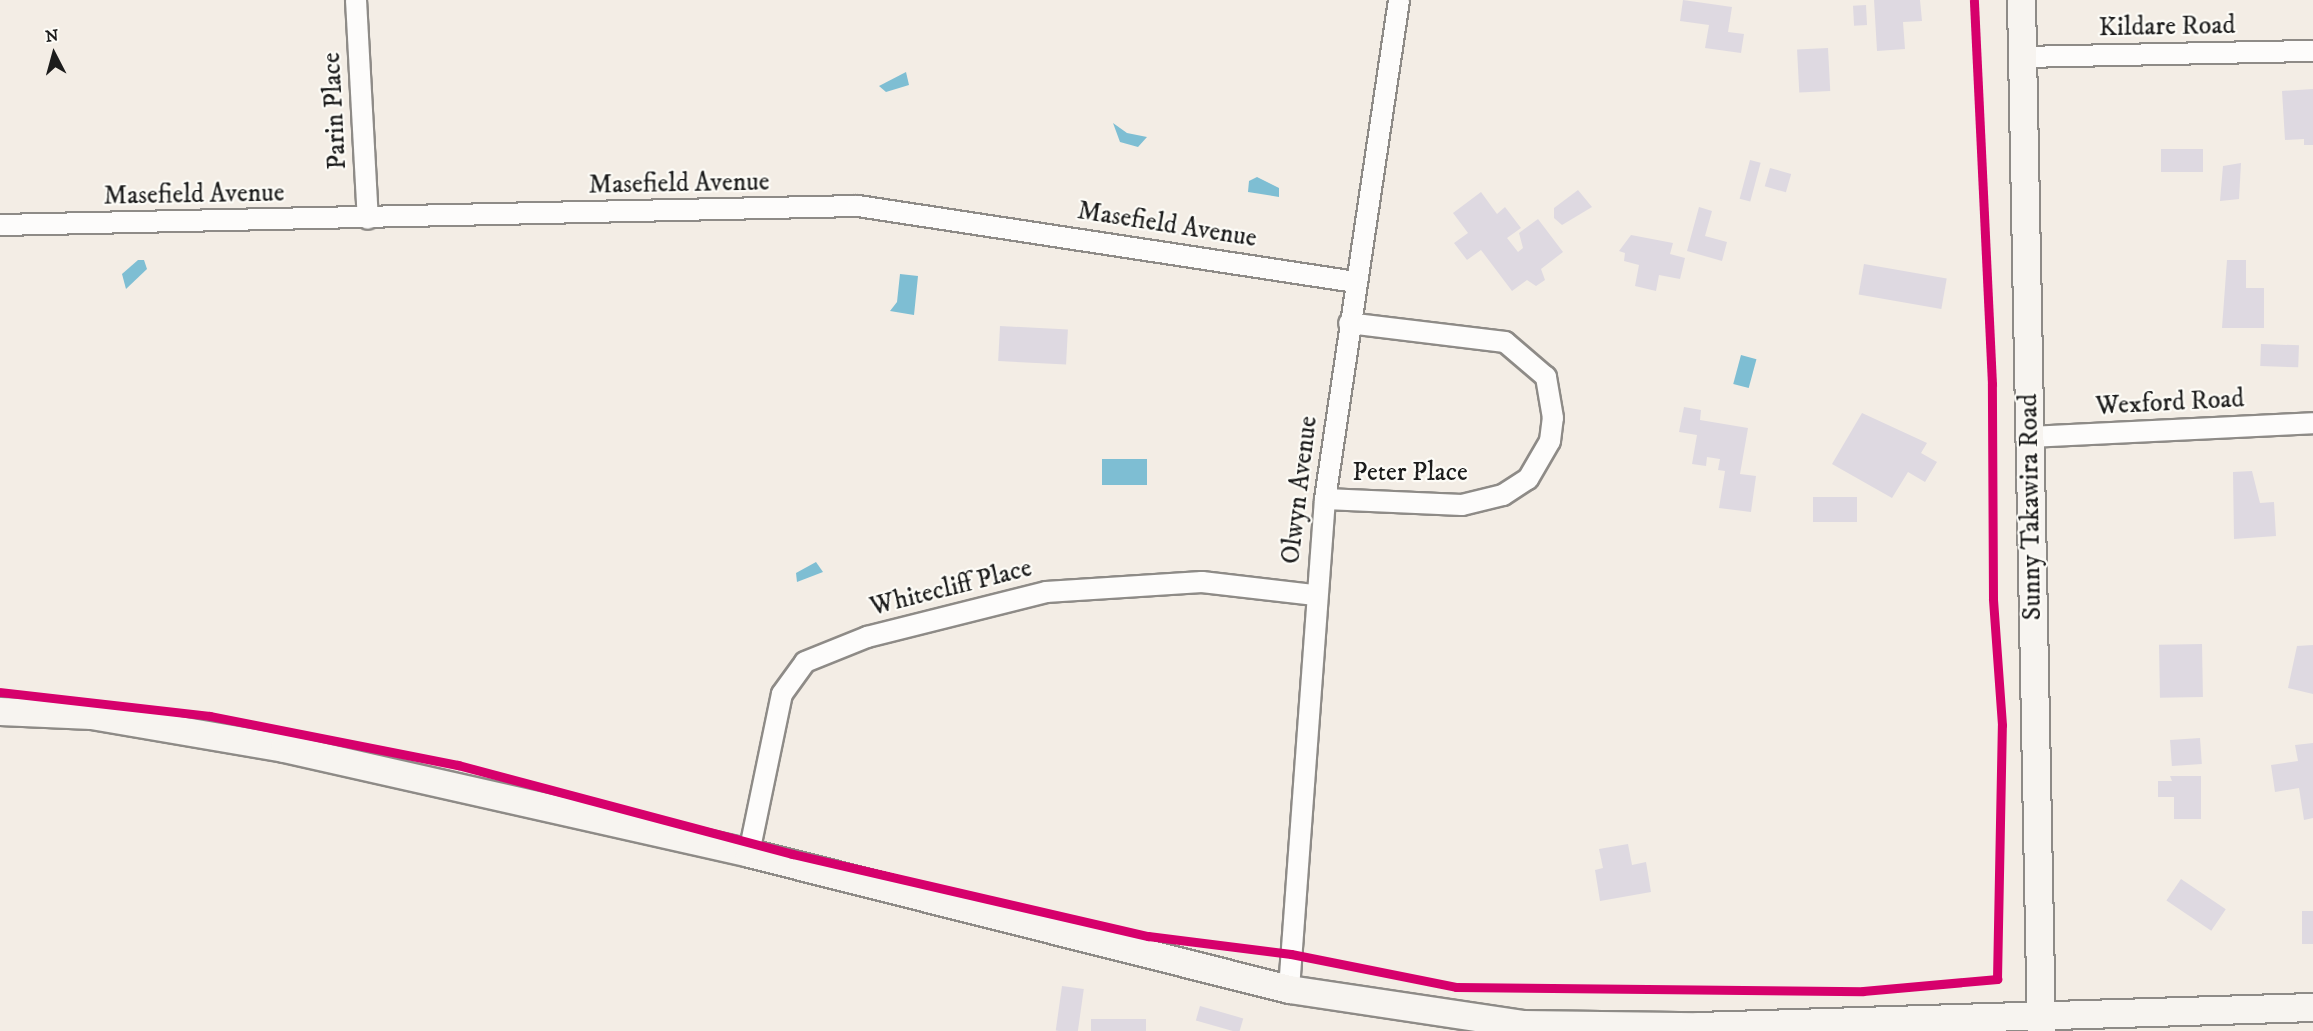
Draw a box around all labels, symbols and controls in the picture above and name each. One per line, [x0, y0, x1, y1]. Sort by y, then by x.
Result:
street label: Kildare Road [2098, 10, 2236, 44]
north arrow [24, 24, 84, 84]
text: N [45, 25, 60, 47]
street label: Parin Place [316, 52, 354, 170]
street label: Masefield Avenue [588, 167, 770, 201]
street label: Masefield Avenue [103, 178, 285, 212]
street label: Masefield Avenue [1075, 195, 1259, 255]
street label: Wexford Road [2095, 384, 2245, 422]
street label: Sunny Takawira Road [2013, 393, 2049, 621]
street label: Olwyn Avenue [1275, 414, 1325, 566]
street label: Peter Place [1352, 457, 1468, 489]
street label: Whitecliff Place [867, 553, 1035, 623]

